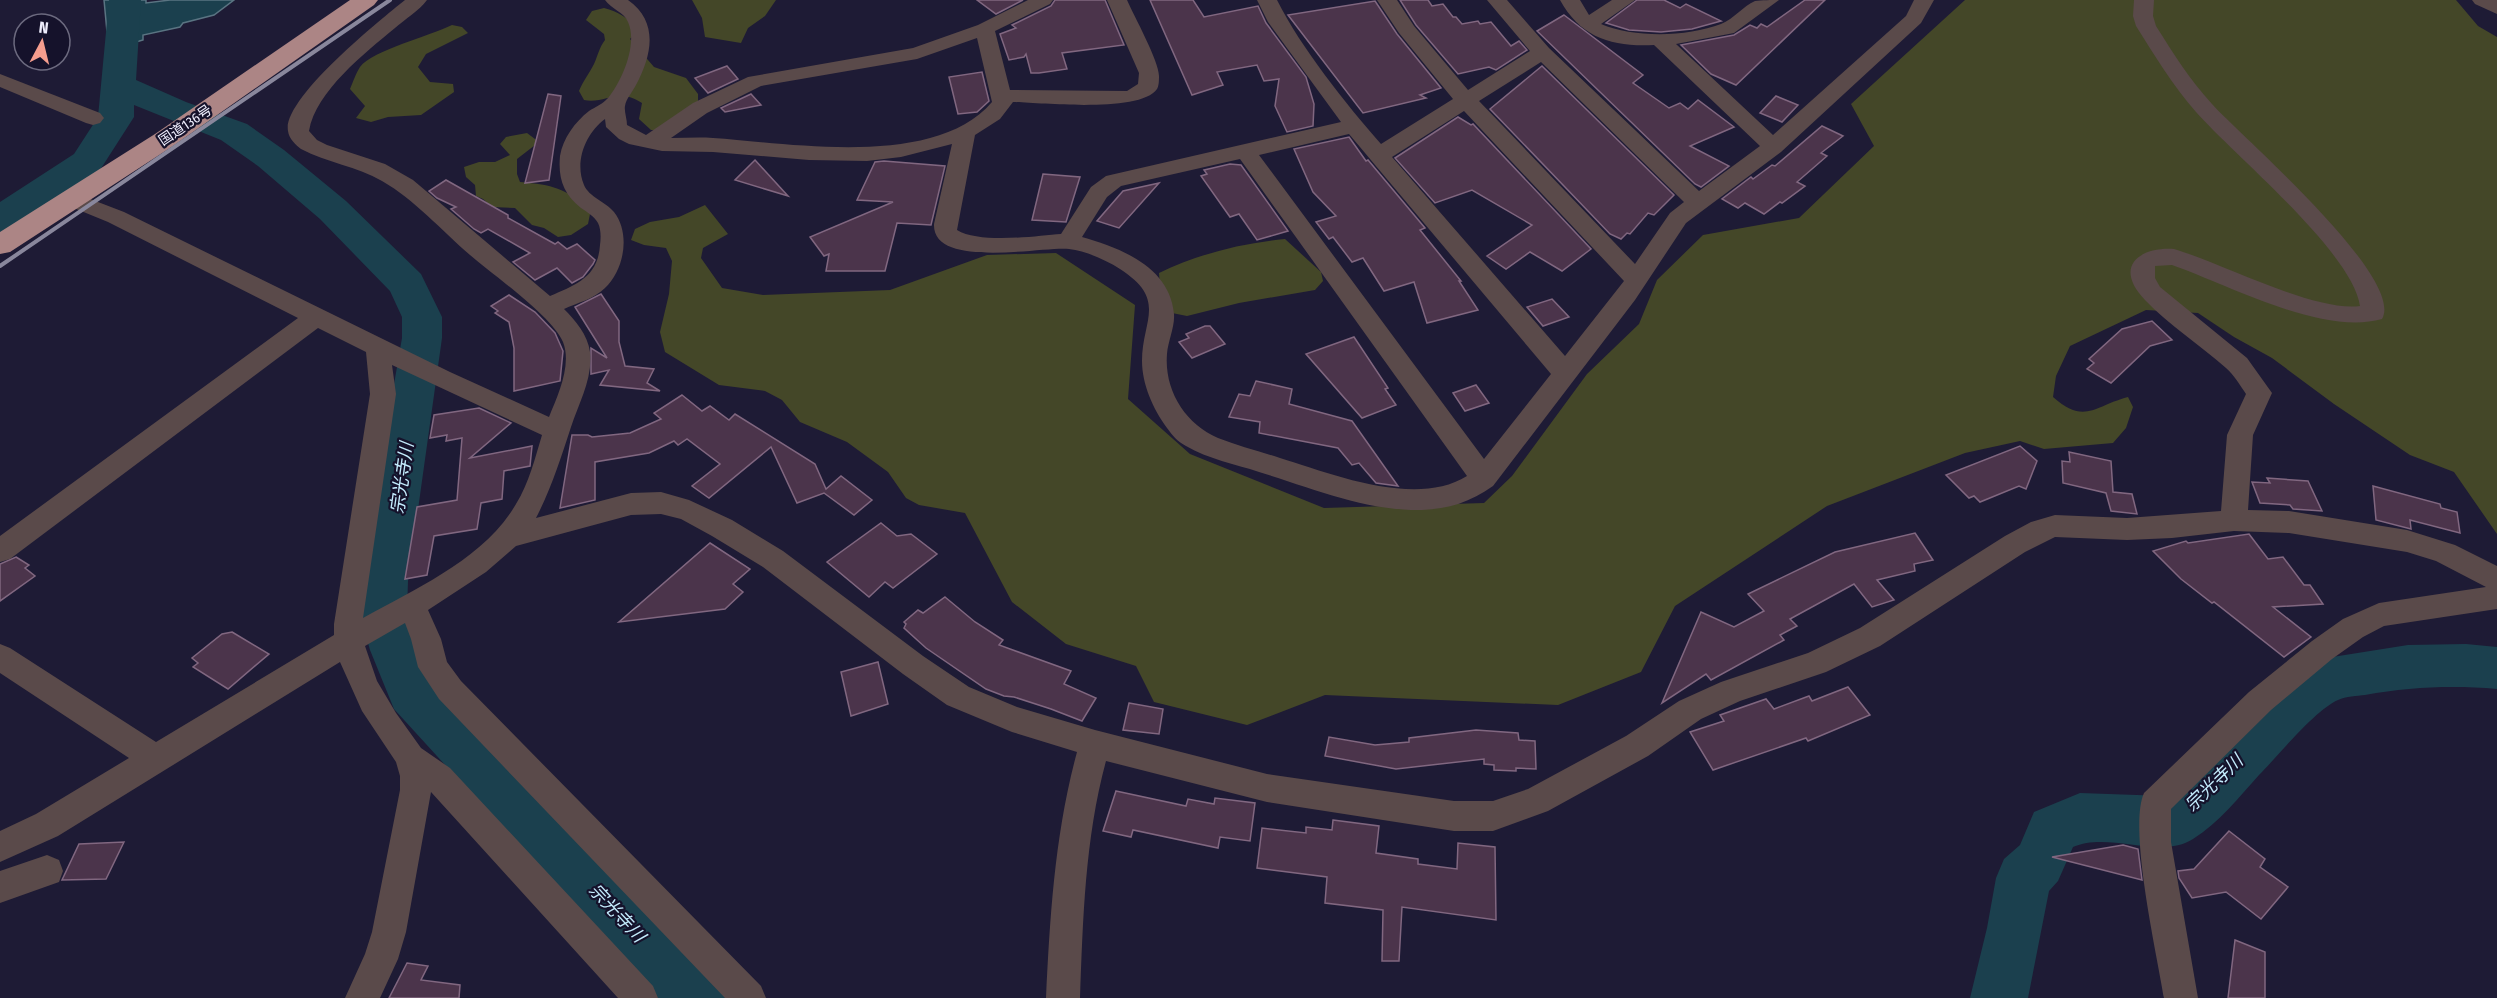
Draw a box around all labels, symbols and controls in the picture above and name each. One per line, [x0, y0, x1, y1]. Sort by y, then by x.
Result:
north arrow [12, 12, 72, 72]
text: N [38, 18, 50, 38]
street label: 国道136号 [155, 101, 215, 149]
water label: 宗光寺川 [386, 439, 418, 515]
water label: 宗光寺川 [2180, 749, 2249, 816]
water label: 宗光寺川 [584, 879, 651, 948]

